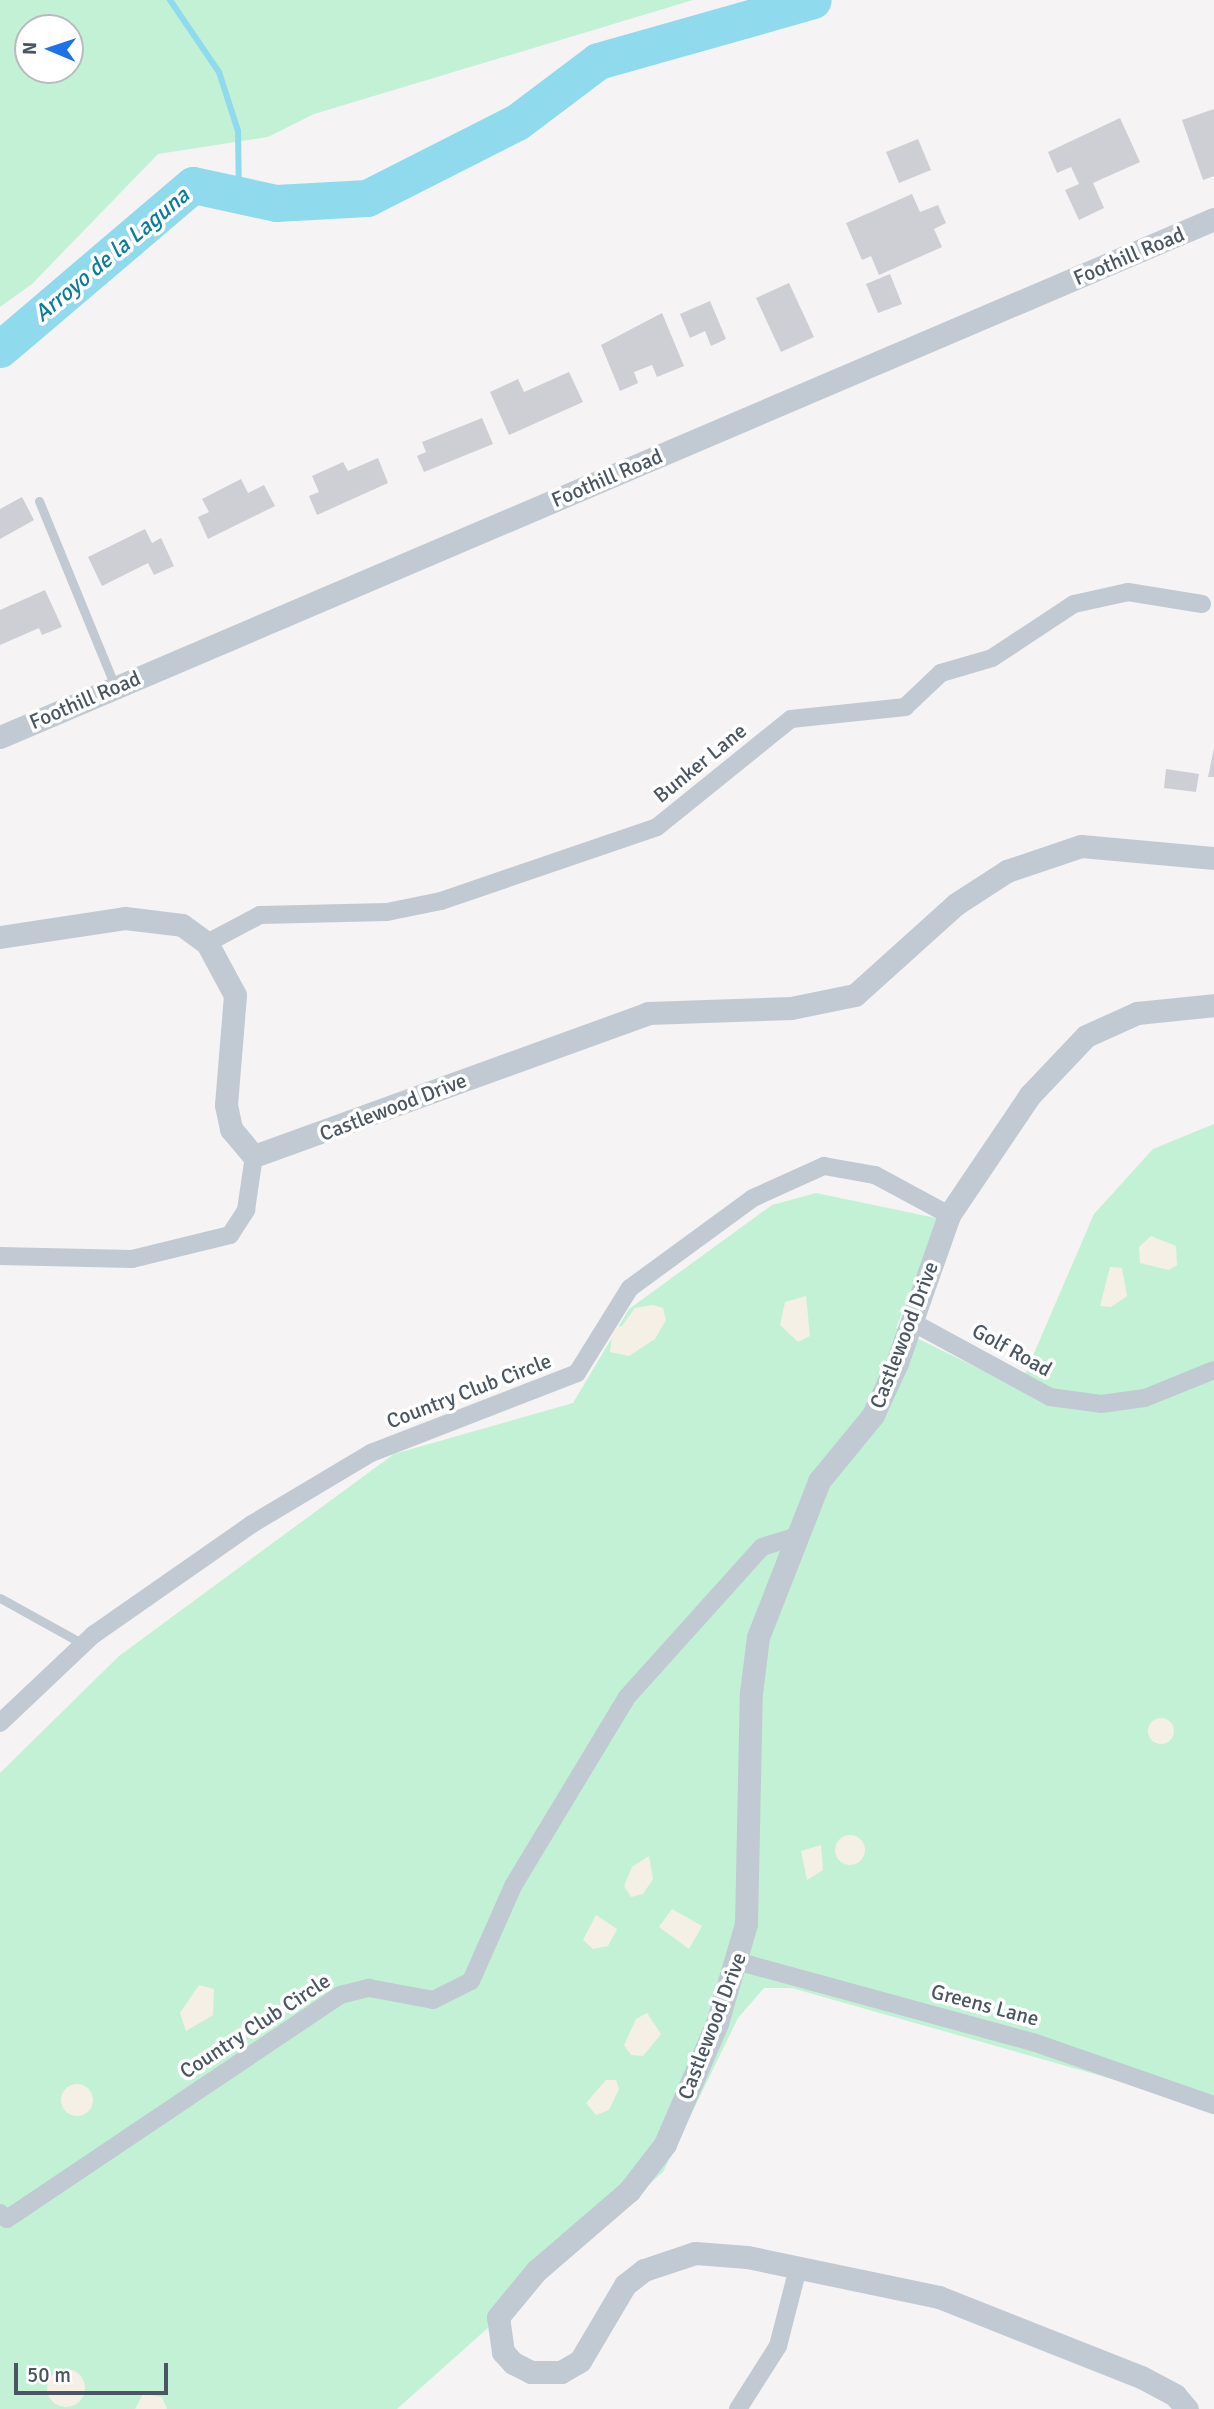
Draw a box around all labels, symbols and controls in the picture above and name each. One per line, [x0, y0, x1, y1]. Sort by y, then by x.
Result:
north arrow [14, 14, 84, 84]
text: N [18, 41, 42, 55]
water label: Arroyo de la Laguna [29, 182, 195, 328]
street label: Foothill Road [1070, 221, 1188, 291]
street label: Foothill Road [548, 443, 666, 513]
street label: Foothill Road [26, 665, 144, 735]
street label: Bunker Lane [649, 718, 751, 808]
street label: Castlewood Drive [316, 1067, 470, 1147]
street label: Castlewood Drive [864, 1258, 944, 1412]
street label: Golf Road [968, 1318, 1056, 1382]
street label: Country Club Circle [383, 1348, 555, 1434]
street label: Castlewood Drive [672, 1949, 752, 2103]
street label: Country Club Circle [175, 1968, 335, 2084]
street label: Greens Lane [928, 1979, 1042, 2031]
scale bar [18, 2350, 172, 2394]
text: 50 m [27, 2362, 71, 2388]

